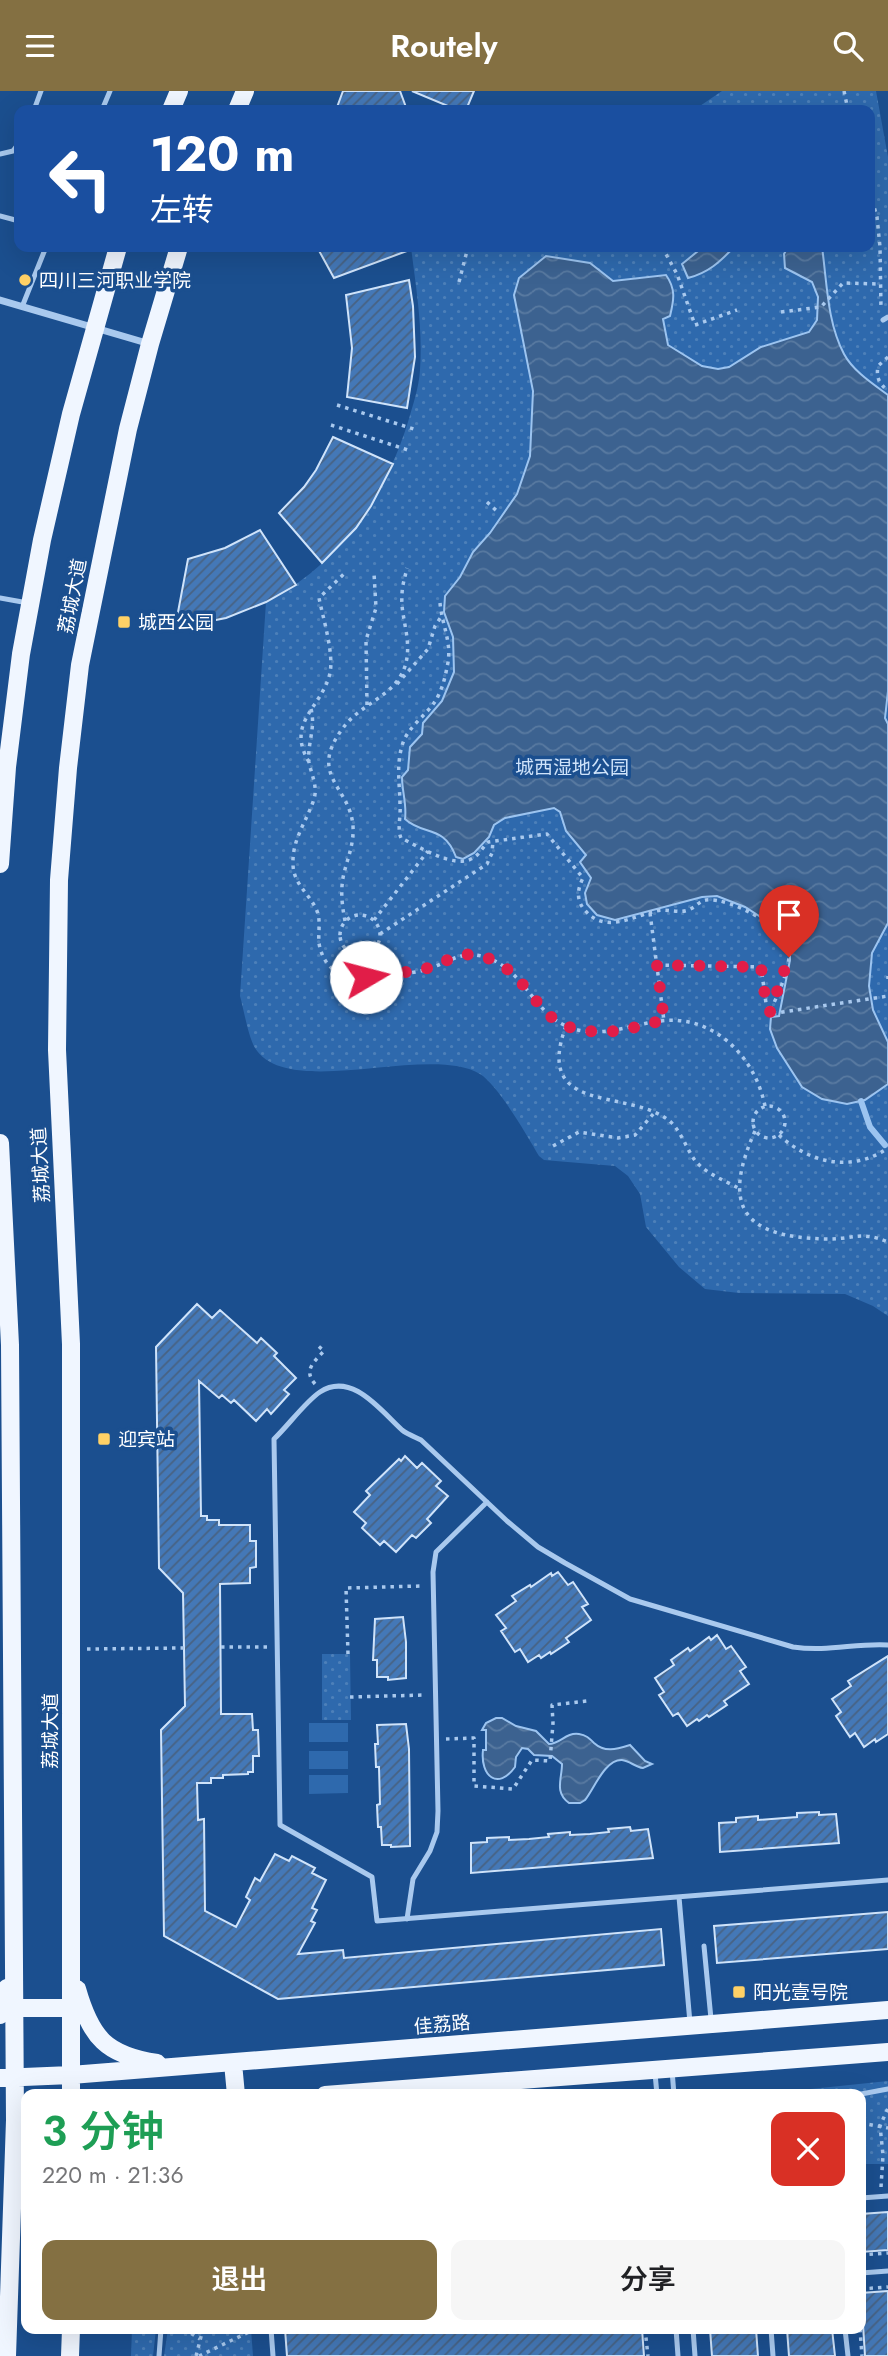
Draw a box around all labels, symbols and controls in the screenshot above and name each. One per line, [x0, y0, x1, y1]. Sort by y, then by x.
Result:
text: Routely [390, 23, 498, 69]
icon: menu [21, 27, 59, 65]
icon: search [829, 27, 867, 65]
text: 120 m [150, 119, 294, 189]
icon: left [35, 133, 126, 224]
text: 左转 [150, 187, 214, 233]
place label: 四川三河职业学院 [39, 267, 191, 294]
marker: 四川三河职业学院 [17, 272, 33, 288]
street label: 荔城大道 [52, 556, 93, 636]
place label: 城西公园 [138, 609, 214, 636]
marker: 城西公园 [116, 614, 132, 630]
park label: 城西湿地公园 [515, 754, 629, 781]
pin [759, 885, 819, 957]
icon: arrive [770, 896, 808, 934]
position arrow [329, 940, 403, 1014]
street label: 荔城大道 [25, 1126, 56, 1204]
place label: 迎宾站 [118, 1426, 175, 1453]
marker: 迎宾站 [96, 1431, 112, 1447]
street label: 荔城大道 [37, 1693, 64, 1769]
place label: 阳光壹号院 [753, 1979, 848, 2006]
marker: 阳光壹号院 [731, 1984, 747, 2000]
street label: 佳荔路 [412, 2009, 472, 2040]
text: 3 分钟 [42, 2101, 164, 2162]
button: close [771, 2112, 845, 2186]
text: 220 m · 21:36 [42, 2158, 184, 2192]
button: 退出 [42, 2240, 437, 2320]
button: 分享 [451, 2240, 845, 2320]

